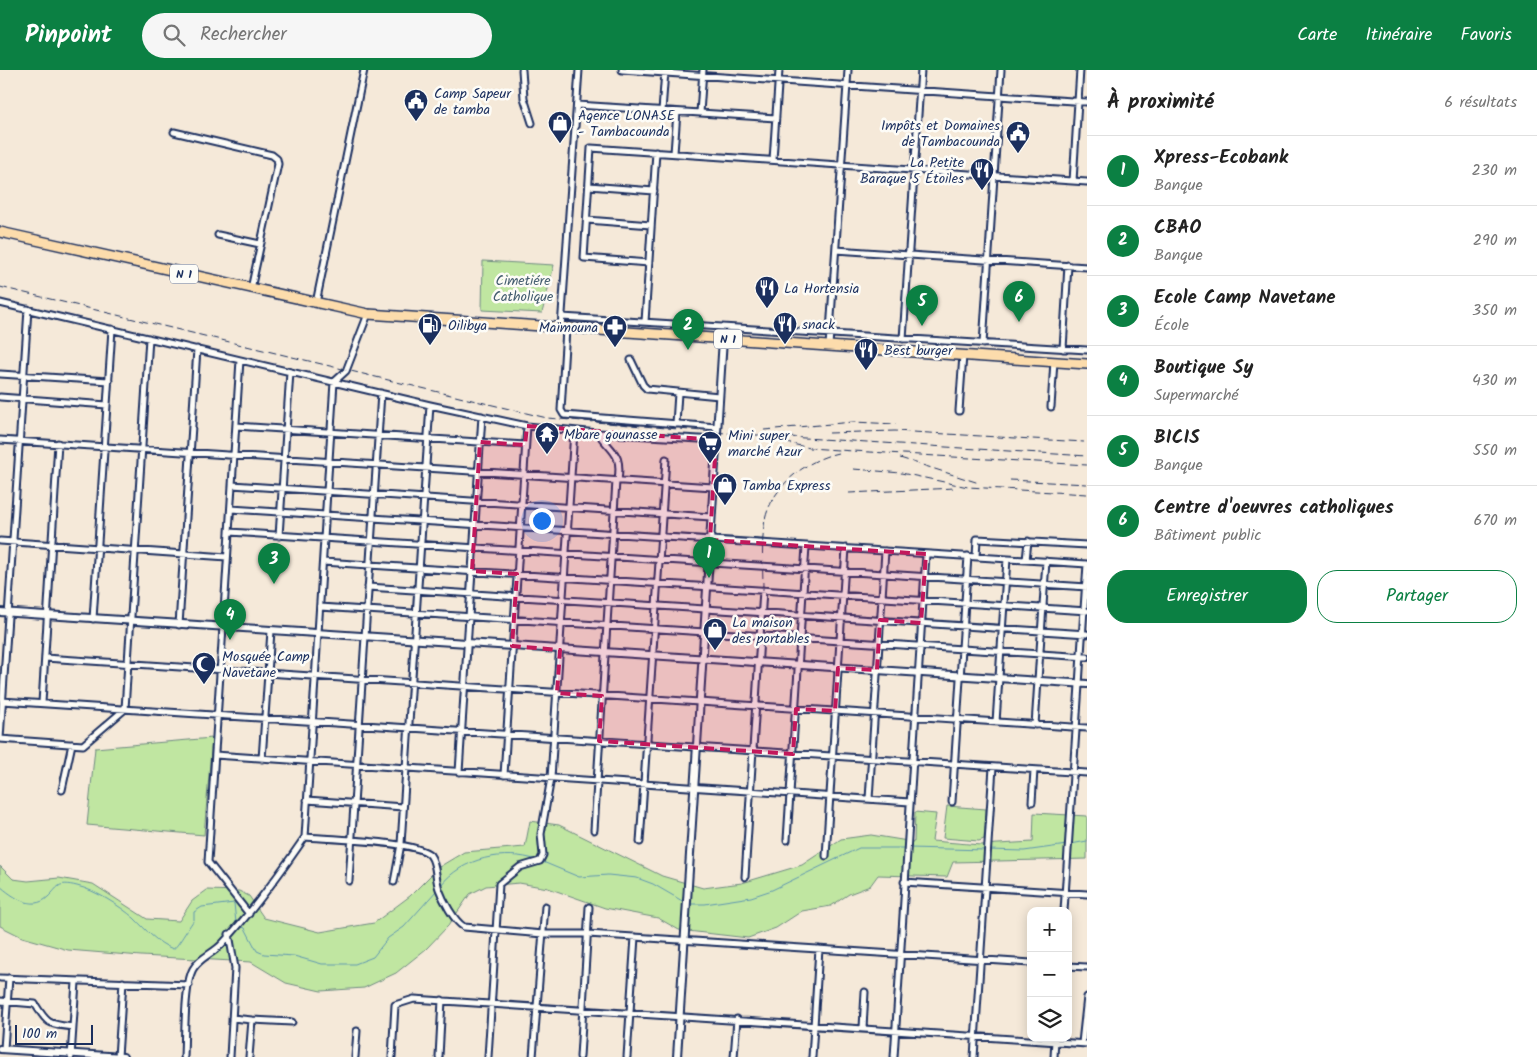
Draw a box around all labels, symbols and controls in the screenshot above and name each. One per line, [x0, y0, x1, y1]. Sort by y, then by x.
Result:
search box [142, 13, 492, 58]
text: Pinpoint [25, 16, 112, 55]
text: Rechercher [200, 20, 287, 50]
icon: search [160, 21, 188, 49]
text: Carte [1297, 21, 1337, 50]
text: Itinéraire [1365, 21, 1432, 50]
text: Favoris [1460, 21, 1512, 50]
place label: Camp Sapeur de tamba [434, 83, 512, 121]
text: À proximité [1107, 86, 1214, 119]
public building icon: Camp Sapeur de tamba [403, 88, 429, 122]
text: 6 résultats [1444, 90, 1517, 115]
place label: Agence LONASE - Tambacounda [578, 105, 676, 143]
shop icon: Agence LONASE - Tambacounda [547, 110, 573, 144]
place label: Impôts et Domaines de Tambacounda [881, 115, 1000, 153]
public building icon: Impôts et Domaines de Tambacounda [1005, 120, 1031, 154]
text: Xpress-Ecobank [1154, 143, 1288, 173]
place label: La Petite Baraque 5 Étoiles [860, 152, 965, 190]
restaurant icon: La Petite Baraque 5 Étoiles [969, 157, 995, 191]
text: 1 [1121, 158, 1125, 183]
text: 230 m [1471, 158, 1517, 183]
text: Banque [1154, 173, 1203, 198]
text: CBAO [1154, 213, 1201, 243]
text: 2 [1118, 228, 1128, 253]
text: 290 m [1473, 228, 1517, 253]
text: Banque [1154, 243, 1203, 268]
road number: N 1 [170, 264, 198, 283]
park label: Cimetiére Catholique [493, 270, 554, 308]
restaurant icon: La Hortensia [754, 275, 780, 309]
place label: La Hortensia [784, 278, 859, 300]
pin: 6 [1003, 281, 1035, 322]
text: Ecole Camp Navetane [1154, 283, 1336, 313]
pin: 5 [906, 285, 938, 326]
text: 3 [1119, 298, 1127, 323]
text: 350 m [1472, 298, 1517, 323]
pin: 2 [672, 309, 704, 350]
restaurant icon: snack [772, 311, 798, 345]
fuel station icon: Oilibya [417, 312, 443, 346]
text: École [1154, 313, 1189, 338]
pharmacy icon: Maïmouna [602, 314, 628, 348]
place label: snack [802, 314, 835, 336]
place label: Oilibya [448, 315, 487, 337]
place label: Maïmouna [539, 317, 598, 339]
road number: N 1 [714, 330, 742, 348]
restaurant icon: Best burger [853, 337, 879, 371]
place label: Best burger [884, 340, 954, 362]
text: Boutique Sy [1154, 353, 1253, 383]
text: 4 [1119, 368, 1127, 393]
text: 430 m [1472, 368, 1517, 393]
text: Supermarché [1154, 383, 1239, 408]
temple icon: Mbare gounasse [534, 421, 560, 455]
text: BICIS [1154, 423, 1200, 453]
place label: Mbare gounasse [564, 424, 658, 446]
place label: Mini super marché Azur [728, 425, 803, 463]
supermarket icon: Mini super marché Azur [697, 430, 723, 464]
text: 5 [1119, 438, 1127, 463]
text: 550 m [1473, 438, 1517, 463]
text: Banque [1154, 453, 1203, 478]
shop icon: Tamba Express [712, 472, 738, 506]
place label: Tamba Express [742, 475, 830, 497]
text: Centre d'oeuvres catholiques [1154, 493, 1394, 523]
your location [529, 508, 555, 534]
text: 6 [1119, 508, 1127, 533]
text: 670 m [1474, 508, 1517, 533]
text: Bâtiment public [1154, 523, 1261, 548]
pin: 1 [693, 537, 725, 578]
pin: 3 [258, 543, 290, 584]
button: Enregistrer [1107, 570, 1307, 623]
button: Partager [1317, 570, 1517, 623]
pin: 4 [214, 599, 246, 640]
place label: La maison des portables [732, 612, 810, 650]
shop icon: La maison des portables [702, 617, 728, 651]
place label: Mosquée Camp Navetane [222, 646, 310, 684]
mosque icon: Mosquée Camp Navetane [191, 651, 217, 685]
map controls [1027, 907, 1072, 1042]
button: + [1027, 907, 1072, 952]
button: − [1027, 952, 1072, 997]
button: layers [1027, 997, 1072, 1042]
scale bar [15, 1022, 92, 1045]
text: 100 m [22, 1023, 57, 1045]

